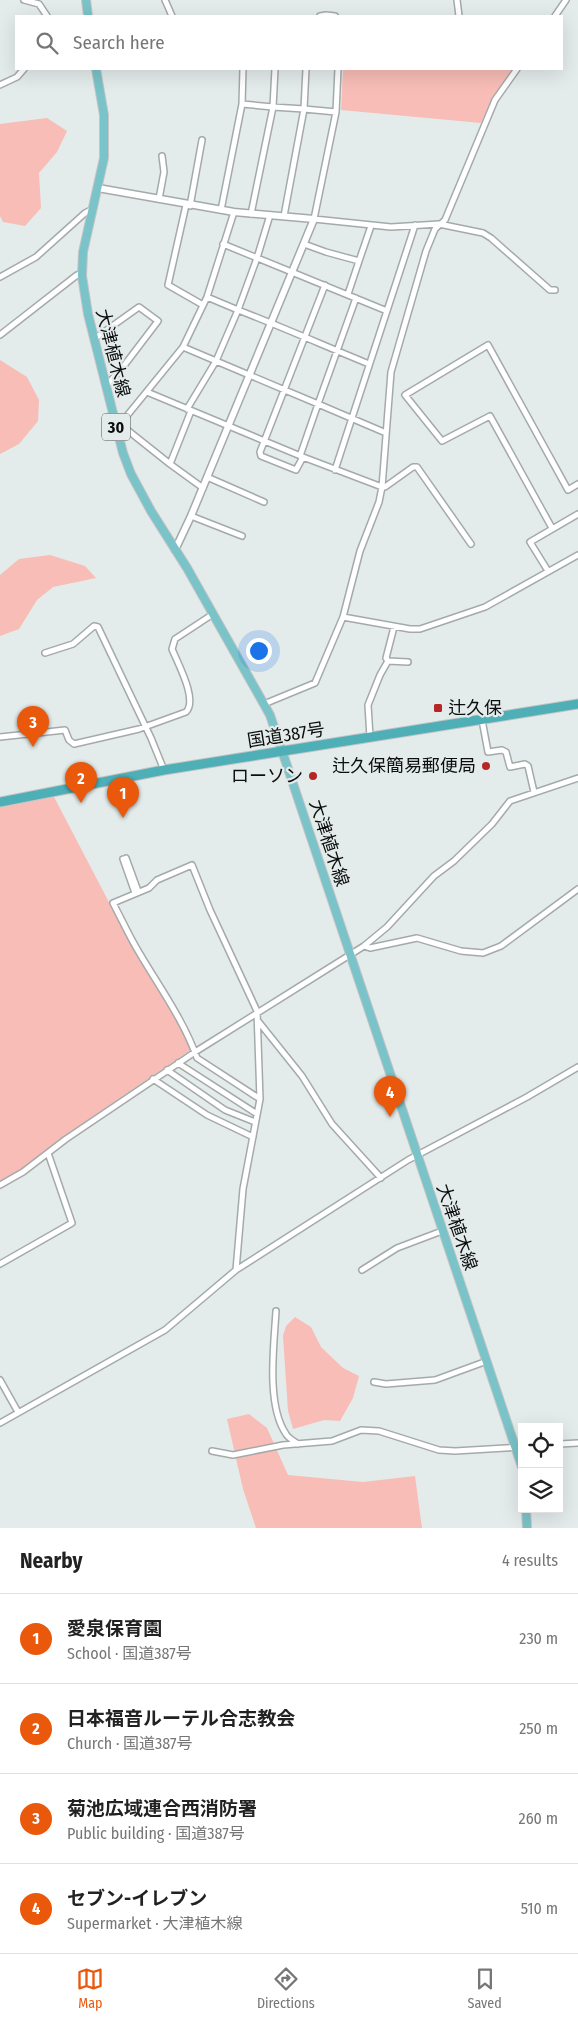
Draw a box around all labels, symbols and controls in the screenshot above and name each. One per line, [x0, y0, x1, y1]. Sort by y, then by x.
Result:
search box [15, 15, 563, 70]
icon: search [33, 29, 61, 57]
text: Search here [73, 31, 165, 54]
street label: 大津植木線 [91, 307, 135, 399]
road number: 30 [102, 414, 130, 441]
your location [246, 638, 272, 664]
place label: 辻久保 [448, 697, 502, 719]
marker: 辻久保 [432, 702, 444, 714]
pin: 3 [17, 706, 49, 747]
street label: 国道387号 [246, 718, 326, 752]
place label: 辻久保簡易郵便局 [332, 755, 476, 777]
marker: 辻久保簡易郵便局 [480, 760, 492, 772]
pin: 2 [65, 762, 97, 803]
place label: ローソン [231, 765, 303, 787]
marker: ローソン [307, 770, 319, 782]
pin: 1 [107, 777, 139, 818]
street label: 大津植木線 [305, 797, 353, 889]
pin: 4 [374, 1076, 406, 1117]
street label: 大津植木線 [432, 1181, 482, 1273]
map controls [518, 1423, 563, 1513]
button: locate [518, 1423, 563, 1468]
button: layers [518, 1468, 563, 1513]
text: Nearby [20, 1548, 82, 1574]
text: 4 results [502, 1551, 558, 1570]
text: 愛泉保育園 [67, 1617, 162, 1640]
text: 1 [33, 1629, 39, 1648]
text: 230 m [519, 1629, 558, 1648]
text: School · 国道387号 [67, 1644, 192, 1663]
text: 日本福音ルーテル合志教会 [67, 1707, 295, 1730]
text: 2 [32, 1719, 40, 1738]
text: 250 m [519, 1719, 558, 1738]
text: Church · 国道387号 [67, 1734, 193, 1753]
text: 菊池広域連合西消防署 [67, 1797, 257, 1820]
text: 3 [32, 1809, 40, 1828]
text: 260 m [519, 1809, 558, 1828]
text: Public building · 国道387号 [67, 1824, 245, 1843]
text: セブン-イレブン [67, 1887, 207, 1910]
text: 4 [32, 1899, 40, 1918]
text: 510 m [521, 1899, 558, 1918]
text: Supermarket · 大津植木線 [67, 1914, 242, 1933]
tab: Map [76, 1965, 104, 2012]
tab: Directions [257, 1965, 315, 2012]
tab: Saved [467, 1965, 502, 2012]

